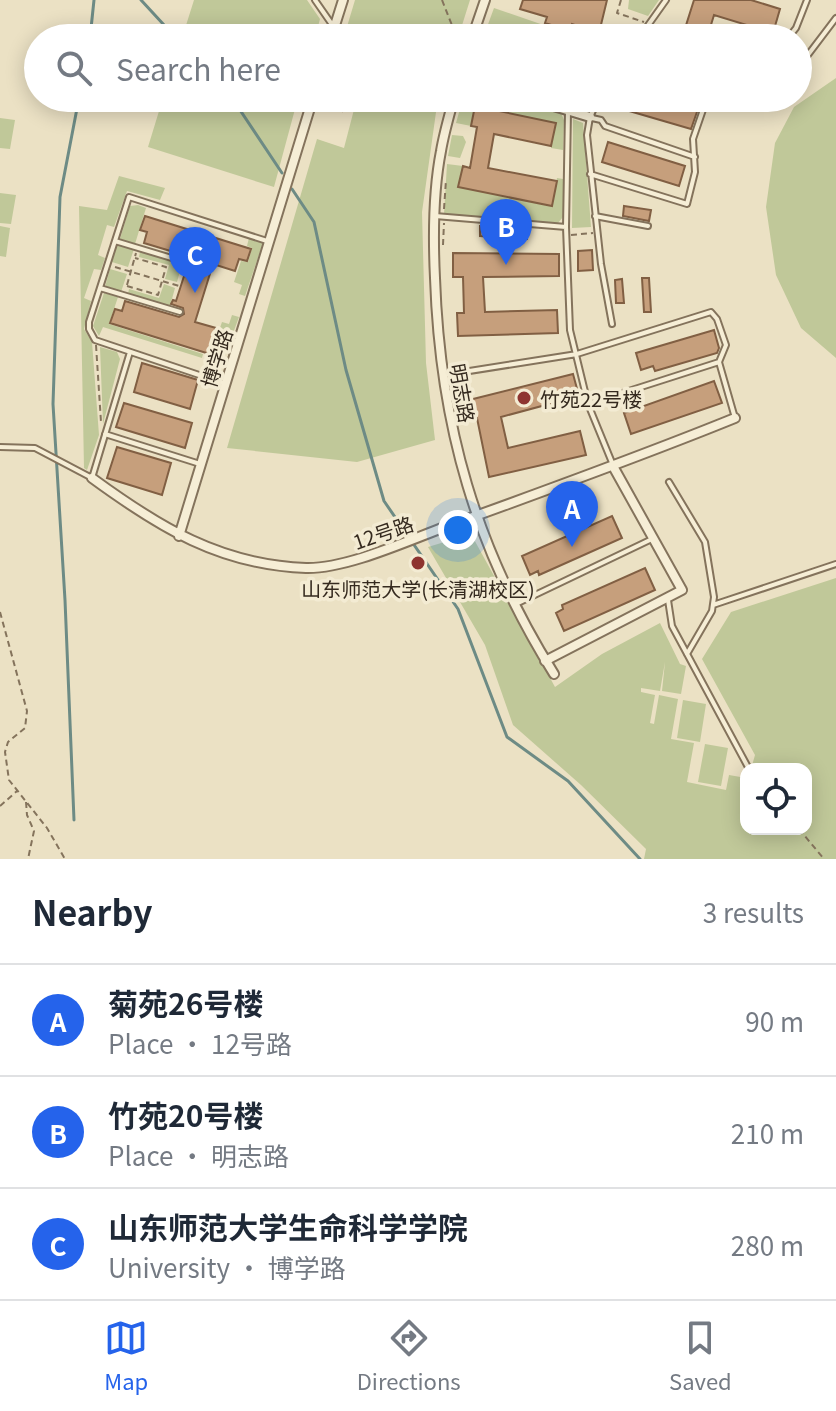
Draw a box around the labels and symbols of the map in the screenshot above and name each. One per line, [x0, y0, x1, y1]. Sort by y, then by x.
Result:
pin: B [480, 199, 532, 265]
pin: C [169, 227, 221, 293]
street label: 博学路 [193, 325, 239, 391]
street label: 明志路 [444, 361, 482, 425]
place label: 竹苑22号楼 [540, 384, 642, 413]
marker: 竹苑22号楼 [515, 389, 533, 407]
pin: A [546, 481, 598, 547]
street label: 12号路 [349, 508, 417, 556]
your location [438, 510, 478, 550]
marker: 山东师范大学(长清湖校区) [409, 554, 427, 572]
place label: 山东师范大学(长清湖校区) [301, 574, 535, 603]

